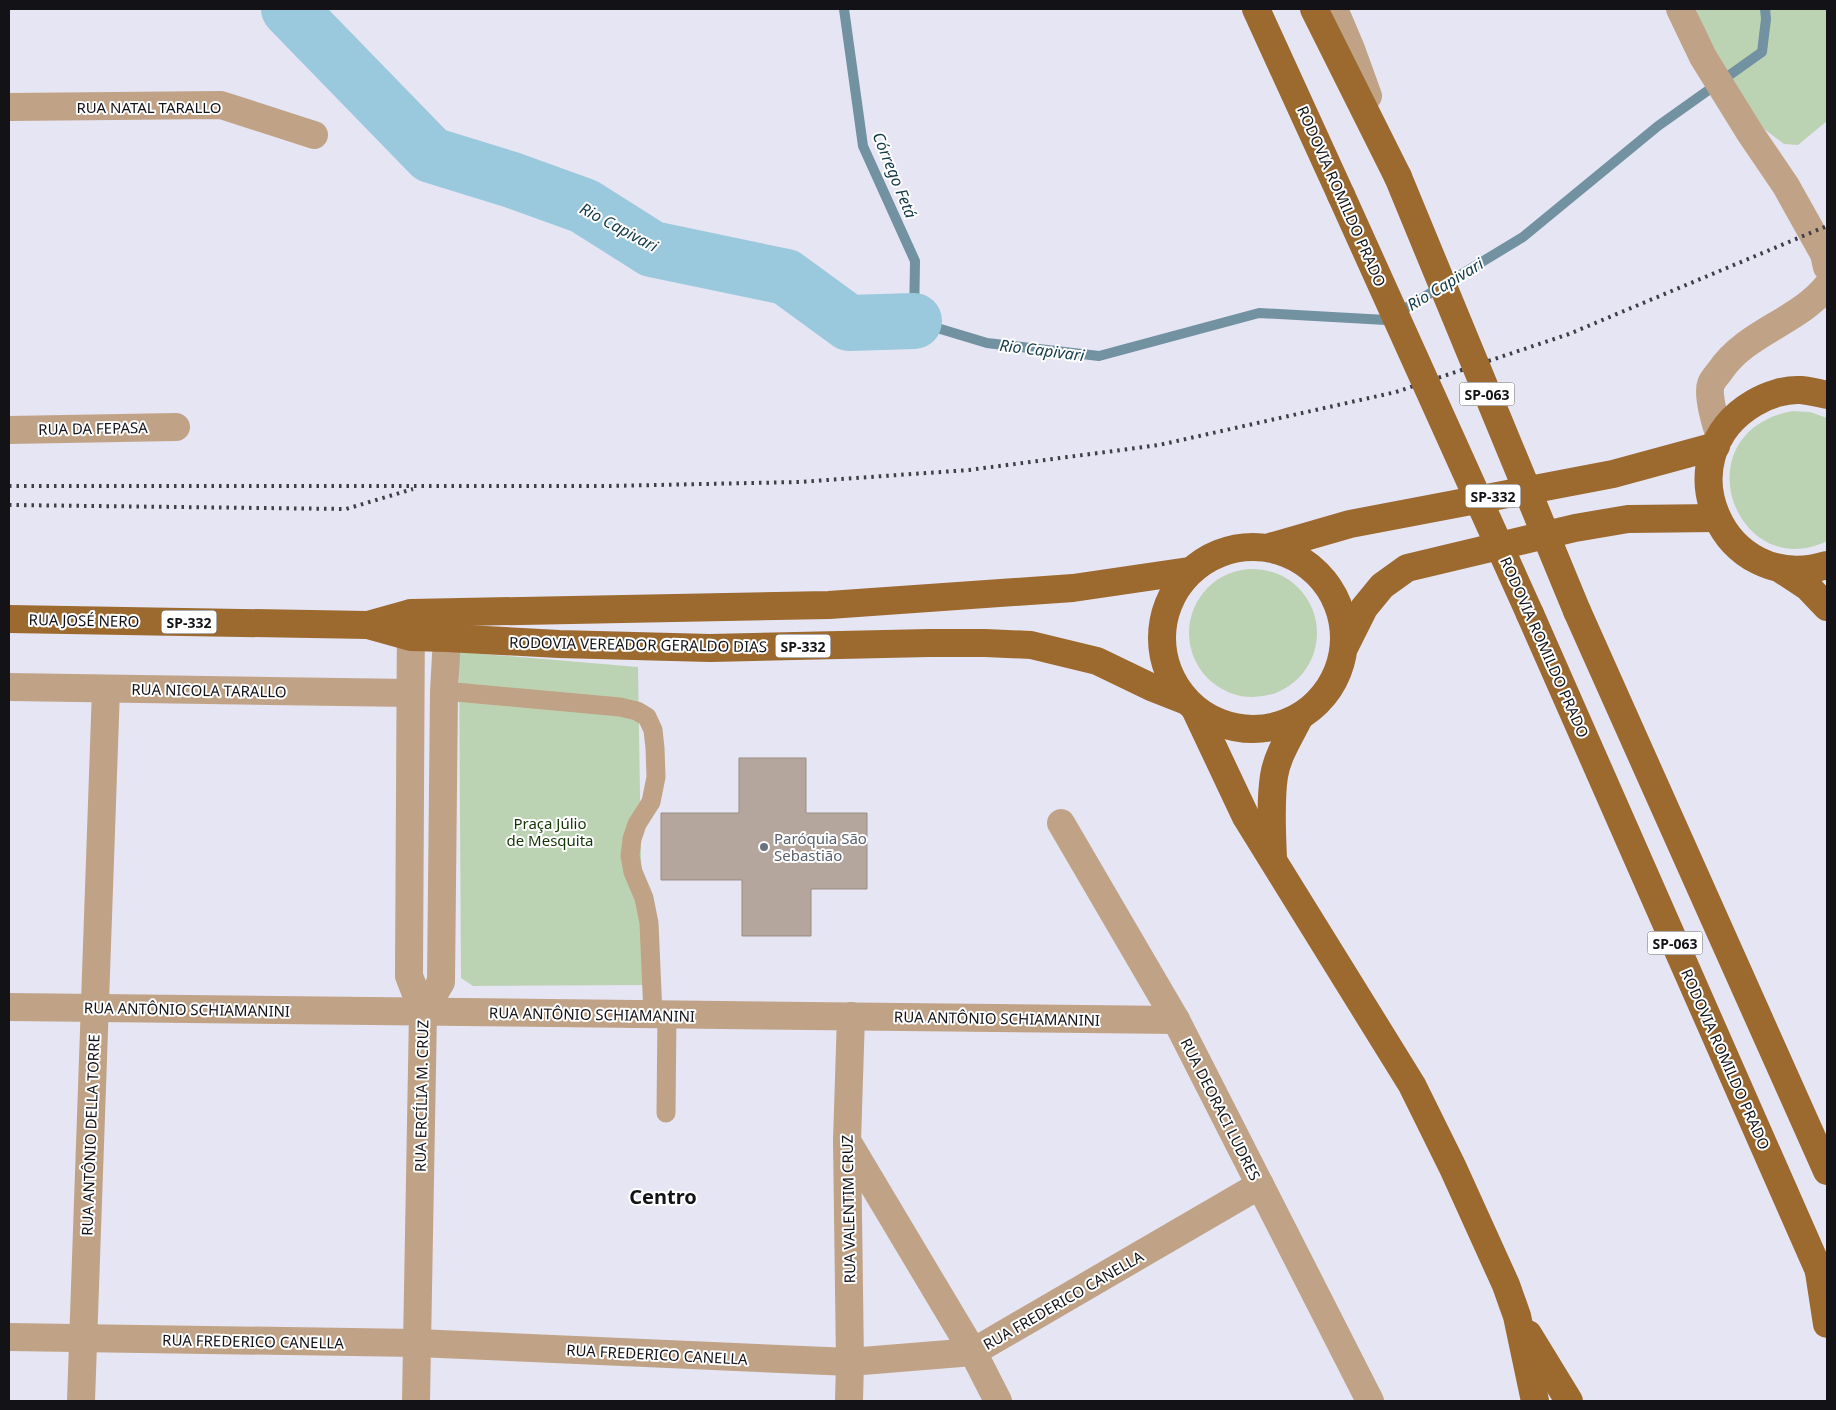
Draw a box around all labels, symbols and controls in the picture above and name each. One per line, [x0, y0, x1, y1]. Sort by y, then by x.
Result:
street label: RUA NATAL TARALLO [76, 97, 222, 117]
street label: RODOVIA ROMILDO PRADO [1293, 102, 1391, 290]
water label: Córrego Fetá [868, 129, 922, 221]
water label: Rio Capivari [576, 197, 663, 257]
water label: Rio Capivari [1403, 252, 1488, 315]
water label: Rio Capivari [998, 334, 1087, 366]
road number: SP-063 [1460, 382, 1514, 406]
street label: RUA DA FEPASA [38, 417, 148, 439]
road number: SP-332 [1466, 484, 1520, 508]
street label: RODOVIA ROMILDO PRADO [1496, 553, 1594, 741]
street label: RUA JOSÉ NERO [28, 609, 140, 631]
road number: SP-332 [162, 610, 216, 634]
street label: RODOVIA VEREADOR GERALDO DIAS [509, 632, 767, 656]
road number: SP-332 [776, 634, 830, 658]
street label: RUA NICOLA TARALLO [131, 679, 287, 701]
park label: Praça Júlio de Mesquita [506, 813, 594, 850]
place label: Paróquia São Sebastião [774, 828, 867, 865]
marker: Paróquia São Sebastião [758, 841, 770, 853]
road number: SP-063 [1648, 931, 1702, 954]
street label: RODOVIA ROMILDO PRADO [1677, 965, 1775, 1153]
street label: RUA ANTÔNIO SCHIAMANINI [84, 997, 290, 1021]
street label: RUA ANTÔNIO SCHIAMANINI [489, 1002, 695, 1026]
street label: RUA ANTÔNIO SCHIAMANINI [894, 1006, 1100, 1030]
street label: RUA ERCÍLIA M. CRUZ [410, 1020, 432, 1172]
street label: RUA ANTÔNIO DELLA TORRE [76, 1034, 104, 1236]
street label: RUA DEORACI LUDRES [1176, 1034, 1266, 1184]
street label: RUA VALENTIM CRUZ [837, 1135, 859, 1283]
district label: Centro [629, 1183, 697, 1210]
street label: RUA FREDERICO CANELLA [979, 1246, 1147, 1354]
street label: RUA FREDERICO CANELLA [162, 1329, 344, 1353]
street label: RUA FREDERICO CANELLA [566, 1339, 749, 1369]

